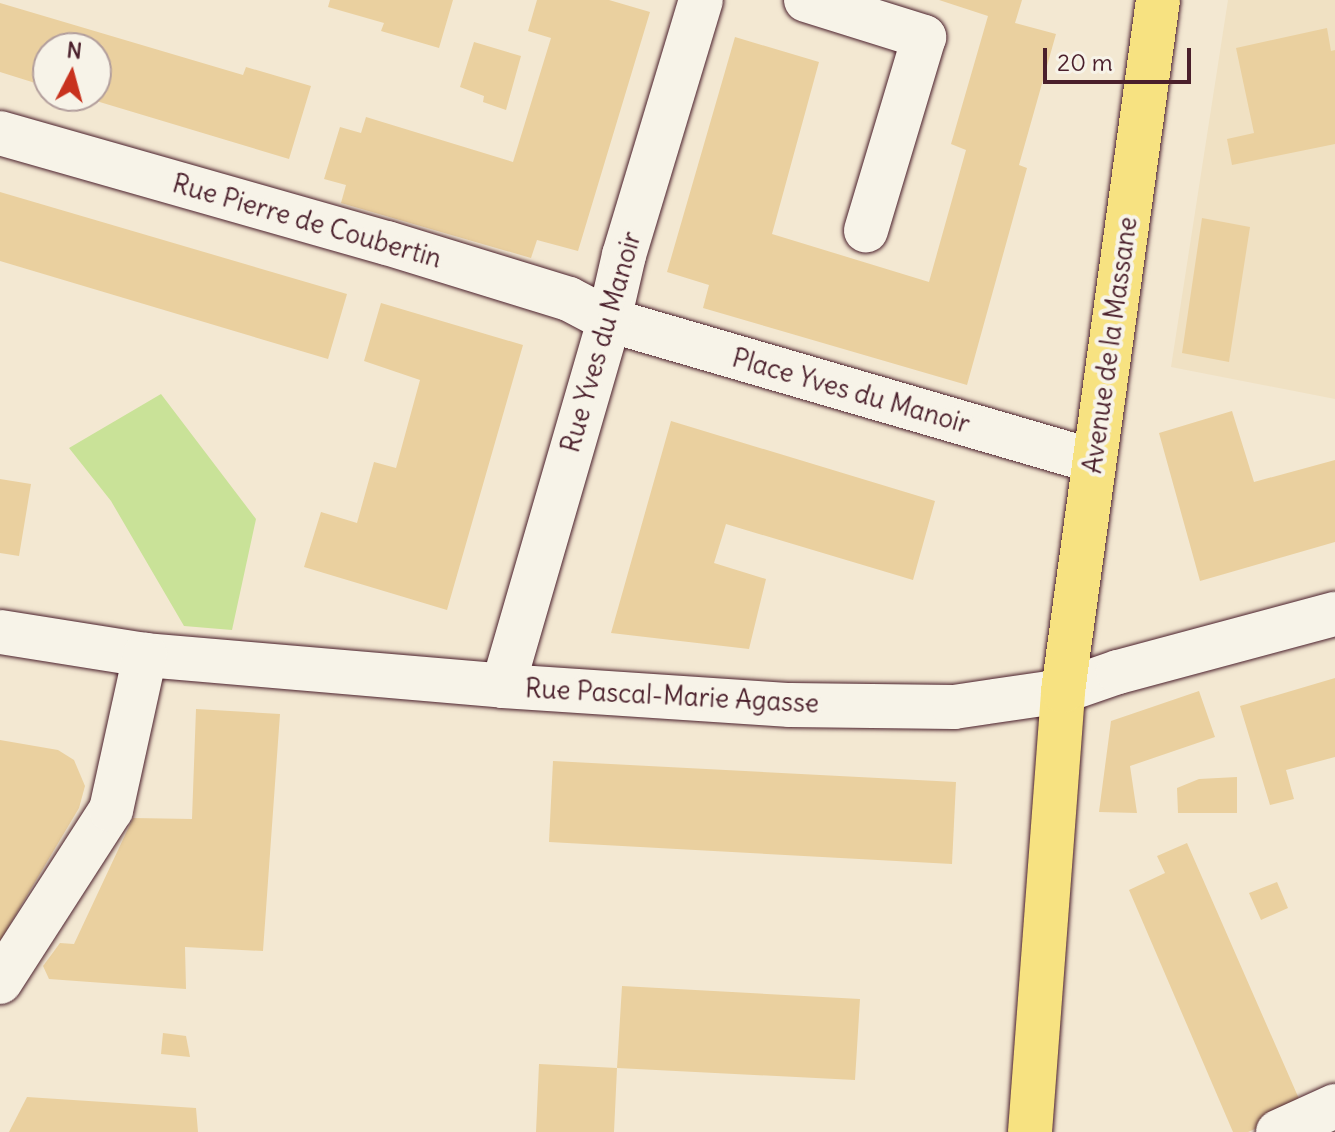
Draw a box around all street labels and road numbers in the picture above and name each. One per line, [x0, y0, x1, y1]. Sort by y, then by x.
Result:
street label: Rue Pierre de Coubertin [169, 168, 445, 274]
street label: Avenue de la Massane [1077, 215, 1143, 475]
street label: Rue Yves du Manoir [555, 228, 647, 456]
street label: Place Yves du Manoir [729, 342, 973, 440]
street label: Rue Pascal-Marie Agasse [524, 673, 820, 719]

